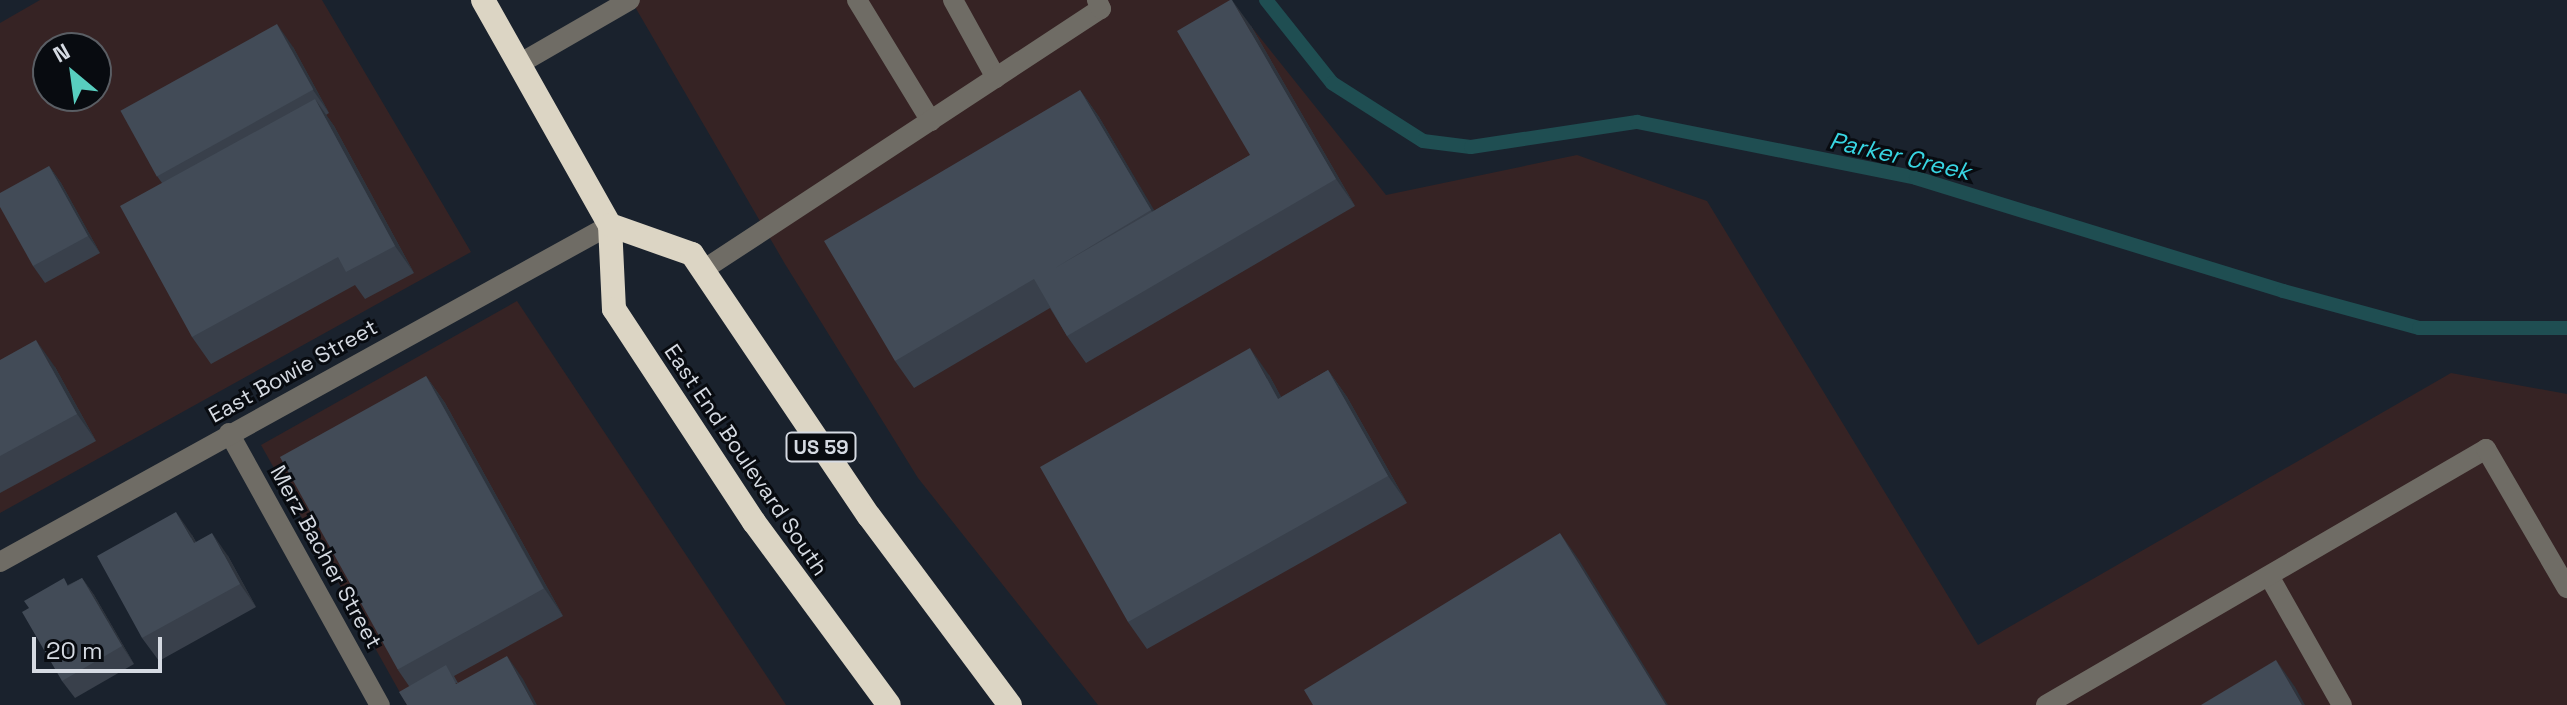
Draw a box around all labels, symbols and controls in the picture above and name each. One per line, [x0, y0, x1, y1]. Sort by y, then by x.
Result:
north arrow [32, 32, 112, 112]
text: N [48, 37, 75, 69]
water label: Parker Creek [1827, 126, 1973, 186]
street label: East Bowie Street [204, 314, 382, 428]
street label: East End Boulevard South [659, 339, 833, 581]
road number: US 59 [785, 431, 857, 463]
street label: Merz Bacher Street [265, 461, 387, 653]
scale bar [36, 621, 166, 671]
text: 20 m [46, 635, 103, 666]

